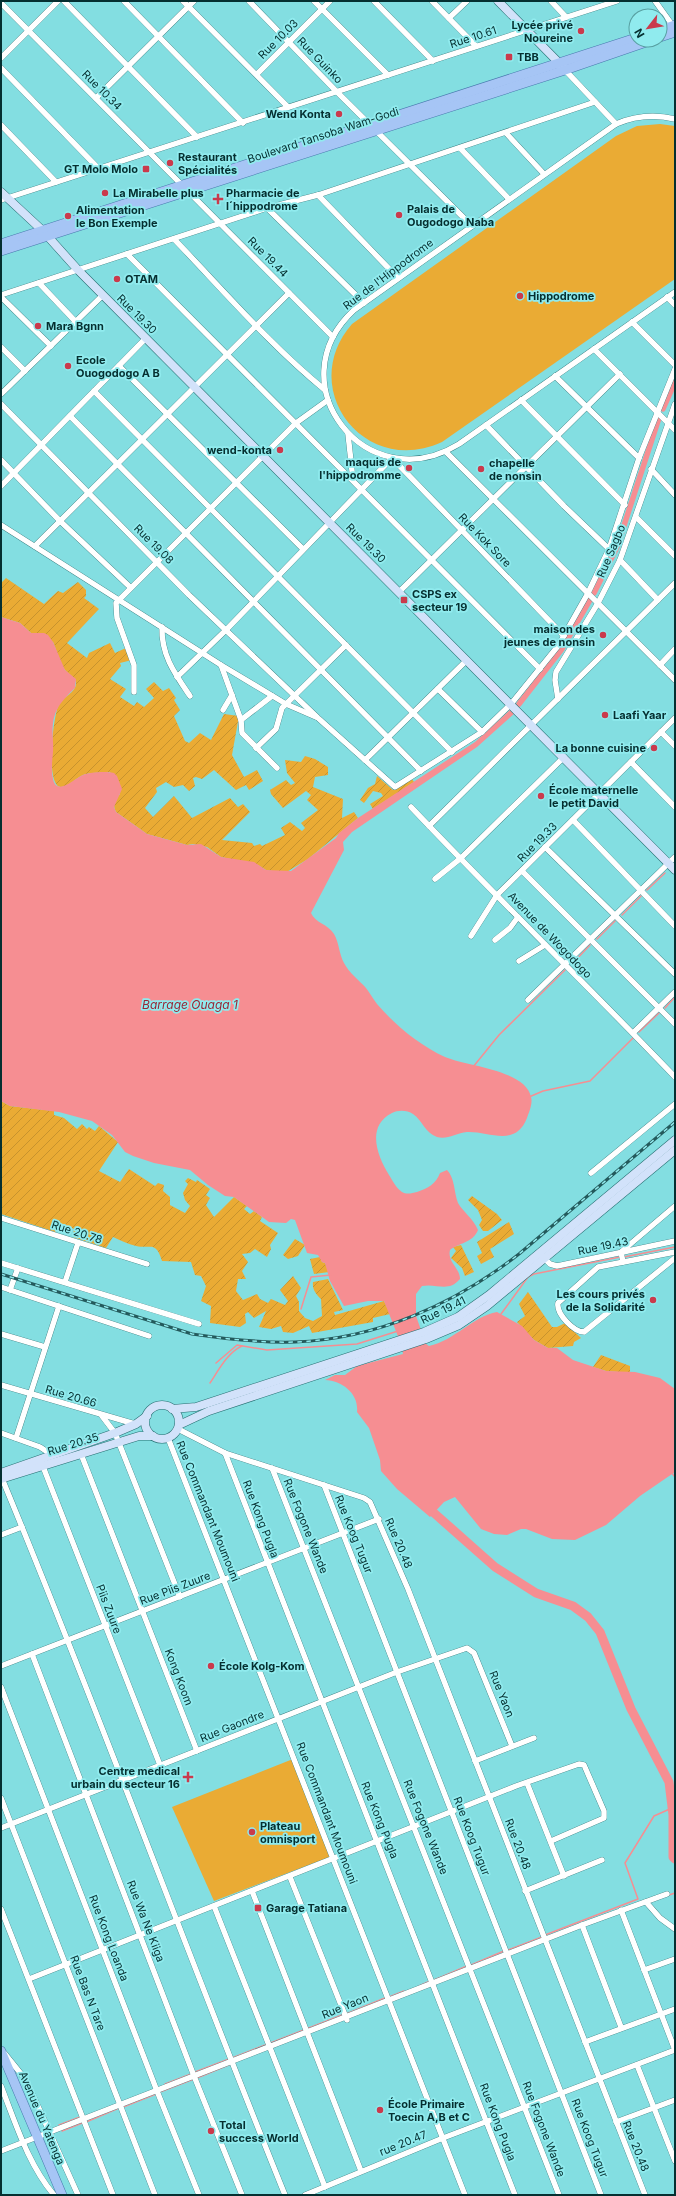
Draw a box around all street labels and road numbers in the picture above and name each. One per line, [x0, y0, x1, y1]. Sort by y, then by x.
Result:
street label: Rue 10.03 [255, 16, 301, 62]
street label: Rue 10.61 [448, 23, 498, 51]
street label: Rue Guinko [294, 34, 346, 86]
street label: Rue 10.34 [79, 67, 125, 113]
street label: Boulevard Tansoba Wam-Godi [246, 104, 400, 166]
street label: Rue 19.44 [245, 234, 291, 280]
street label: Rue de l'Hippodrome [340, 235, 436, 313]
street label: Rue 19.30 [114, 291, 160, 337]
street label: Rue Kok Sore [456, 510, 514, 570]
street label: Rue 19.30 [343, 520, 389, 566]
street label: Rue 19.08 [131, 521, 177, 567]
street label: Rue Sagbo [594, 522, 629, 580]
street label: Rue 19.33 [514, 819, 560, 865]
street label: Avenue de Wogodogo [505, 889, 595, 981]
street label: Rue 20.78 [50, 1217, 104, 1247]
street label: Rue 19.43 [577, 1234, 630, 1258]
street label: Rue 19.41 [418, 1293, 468, 1327]
street label: Rue 20.66 [44, 1382, 99, 1410]
street label: Rue 20.35 [46, 1429, 101, 1458]
street label: Rue Commandant Moumouni [173, 1439, 243, 1583]
street label: Rue Fogone Wande [281, 1476, 331, 1576]
street label: Rue Kong Pugla [240, 1478, 282, 1560]
street label: Rue Koog Tugur [332, 1493, 376, 1575]
street label: Rue 20.48 [382, 1516, 416, 1571]
street label: Rue Piis Zuure [138, 1568, 212, 1608]
street label: Piis Zuure [93, 1582, 125, 1636]
street label: Kong Koom [162, 1647, 196, 1707]
street label: Rue Yaon [486, 1669, 518, 1719]
street label: Rue Gaondre [198, 1707, 266, 1745]
street label: Rue Commandant Moumouni [293, 1740, 361, 1886]
street label: Rue Fogone Wande [401, 1777, 451, 1877]
street label: Rue Kong Pugla [358, 1779, 402, 1861]
street label: Rue Koog Tugur [451, 1795, 493, 1877]
street label: Rue 20.48 [502, 1816, 534, 1872]
street label: Rue Wa Ne Kiiga [124, 1878, 168, 1964]
street label: Rue Kong Loanda [86, 1893, 132, 1983]
street label: Rue Bas N Tare [67, 1953, 109, 2033]
street label: Rue Yaon [320, 1990, 370, 2022]
street label: Avenue du Yatenga [16, 2069, 68, 2167]
street label: Rue Fogone Wande [519, 2079, 569, 2179]
street label: Rue Kong Pugla [477, 2081, 519, 2163]
street label: Rue Koog Tugur [569, 2097, 611, 2179]
street label: Rue 20.48 [619, 2119, 653, 2174]
street label: rue 20.47 [377, 2127, 429, 2159]

